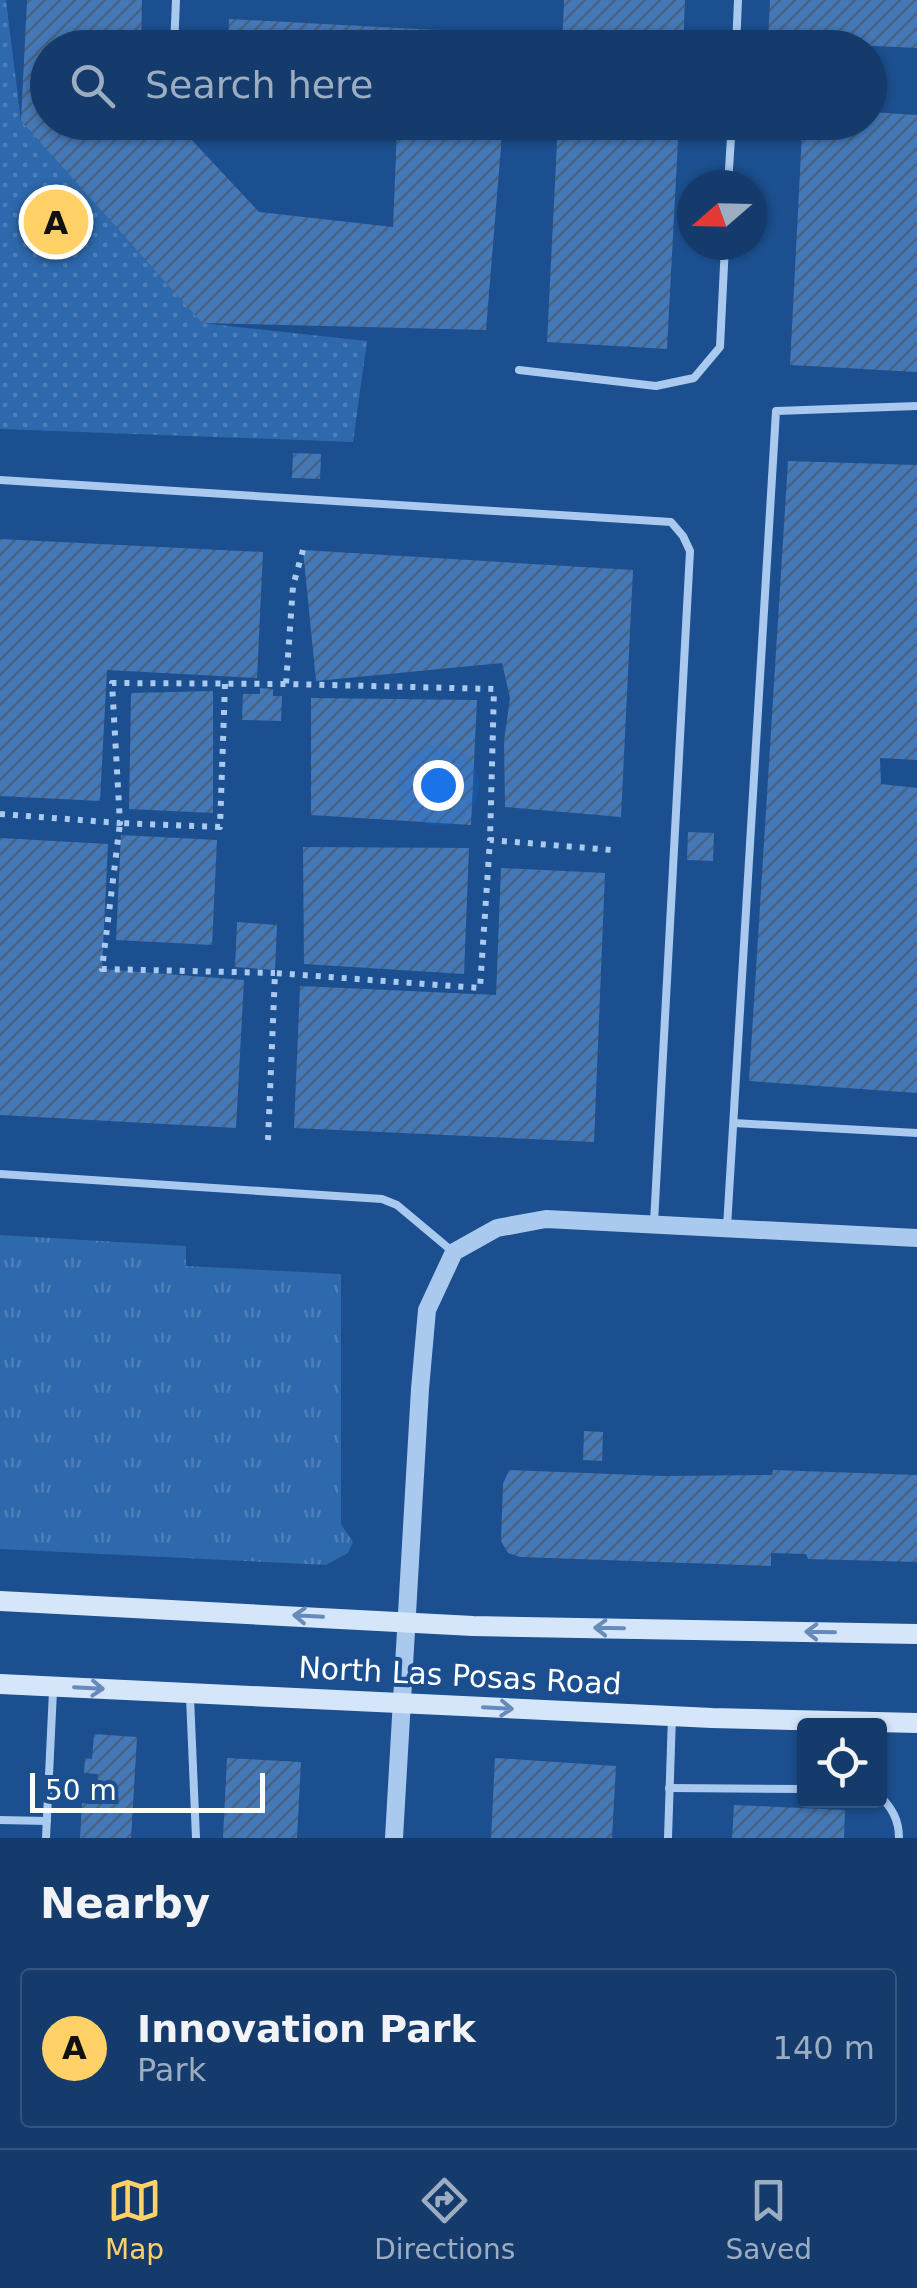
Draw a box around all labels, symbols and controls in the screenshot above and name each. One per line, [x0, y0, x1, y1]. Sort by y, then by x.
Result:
search box [30, 30, 887, 140]
icon: search [65, 58, 120, 113]
text: Search here [145, 63, 373, 107]
north arrow [677, 170, 767, 260]
pin: A [23, 184, 88, 260]
your location [413, 760, 464, 811]
one-way arrow [292, 1606, 325, 1625]
one-way arrow [594, 1619, 626, 1638]
one-way arrow [804, 1622, 836, 1642]
street label: North Las Posas Road [298, 1650, 622, 1701]
one-way arrow [72, 1679, 104, 1698]
one-way arrow [482, 1699, 514, 1718]
map controls [797, 1718, 887, 1808]
button: locate [797, 1718, 887, 1808]
scale bar [30, 1768, 265, 1812]
text: 50 m [45, 1774, 117, 1807]
text: Nearby [40, 1879, 210, 1928]
text: Innovation Park [137, 2007, 476, 2051]
text: A [62, 2029, 87, 2067]
text: 140 m [773, 2029, 875, 2067]
text: Park [137, 2051, 206, 2089]
tab: Map [105, 2173, 164, 2266]
tab: Directions [374, 2173, 515, 2266]
tab: Saved [725, 2173, 812, 2266]

